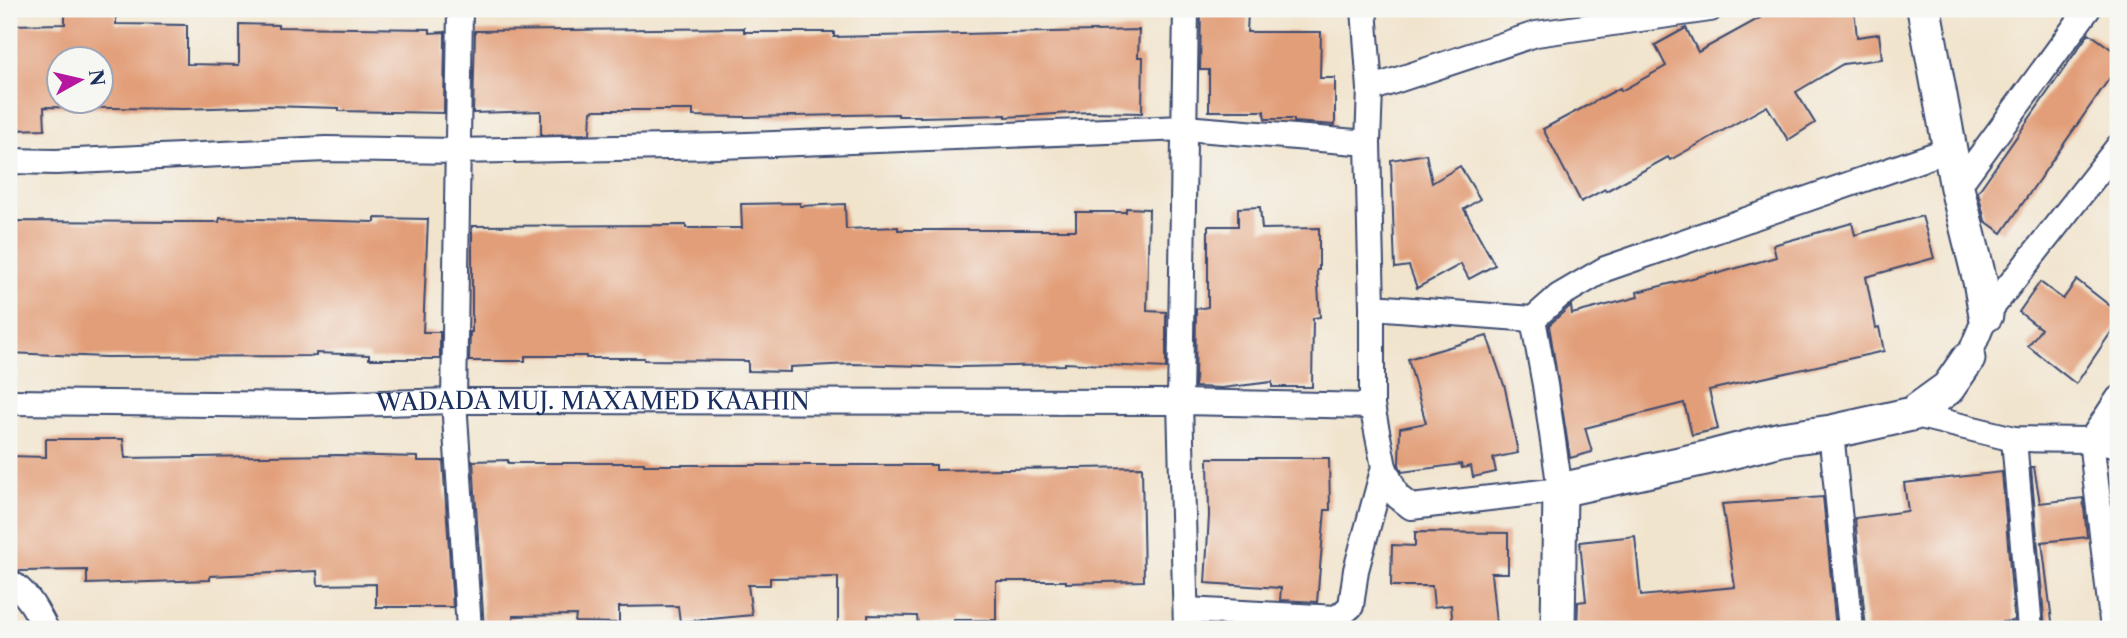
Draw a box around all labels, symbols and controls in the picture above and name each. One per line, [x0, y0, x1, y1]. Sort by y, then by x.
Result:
north arrow [46, 46, 116, 116]
text: N [84, 68, 109, 87]
street label: WADADA MUJ. MAXAMED KAAHIN [375, 386, 810, 417]

